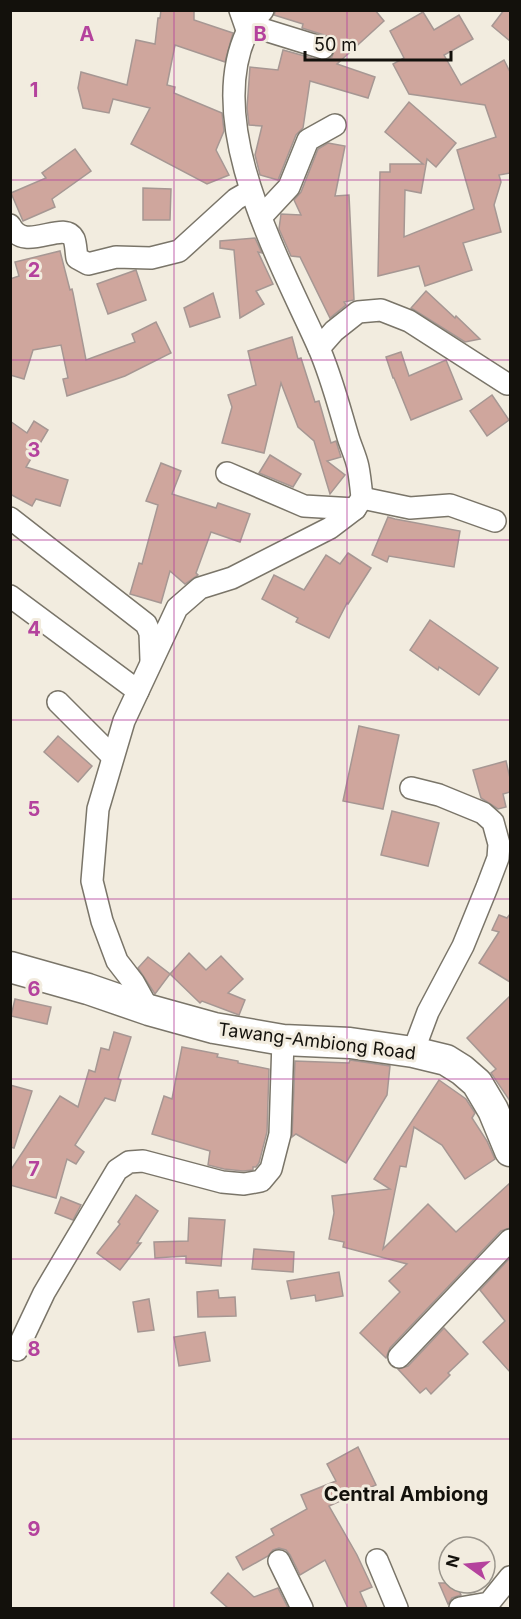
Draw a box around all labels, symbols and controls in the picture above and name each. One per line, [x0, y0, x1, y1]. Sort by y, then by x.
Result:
text: A [80, 22, 95, 46]
text: B [253, 22, 267, 46]
scale bar [305, 24, 450, 62]
text: 50 m [314, 34, 357, 55]
text: 1 [30, 78, 38, 102]
text: 2 [28, 258, 40, 282]
text: 3 [28, 438, 40, 462]
text: 4 [27, 617, 41, 641]
text: 5 [28, 797, 40, 821]
text: 6 [28, 977, 41, 1001]
street label: Tawang-Ambiong Road [217, 1018, 417, 1064]
text: 7 [28, 1157, 40, 1181]
text: 8 [27, 1337, 41, 1361]
district label: Central Ambiong [324, 1482, 488, 1506]
text: 9 [28, 1517, 41, 1541]
north arrow [437, 1535, 497, 1595]
text: N [441, 1553, 464, 1570]

